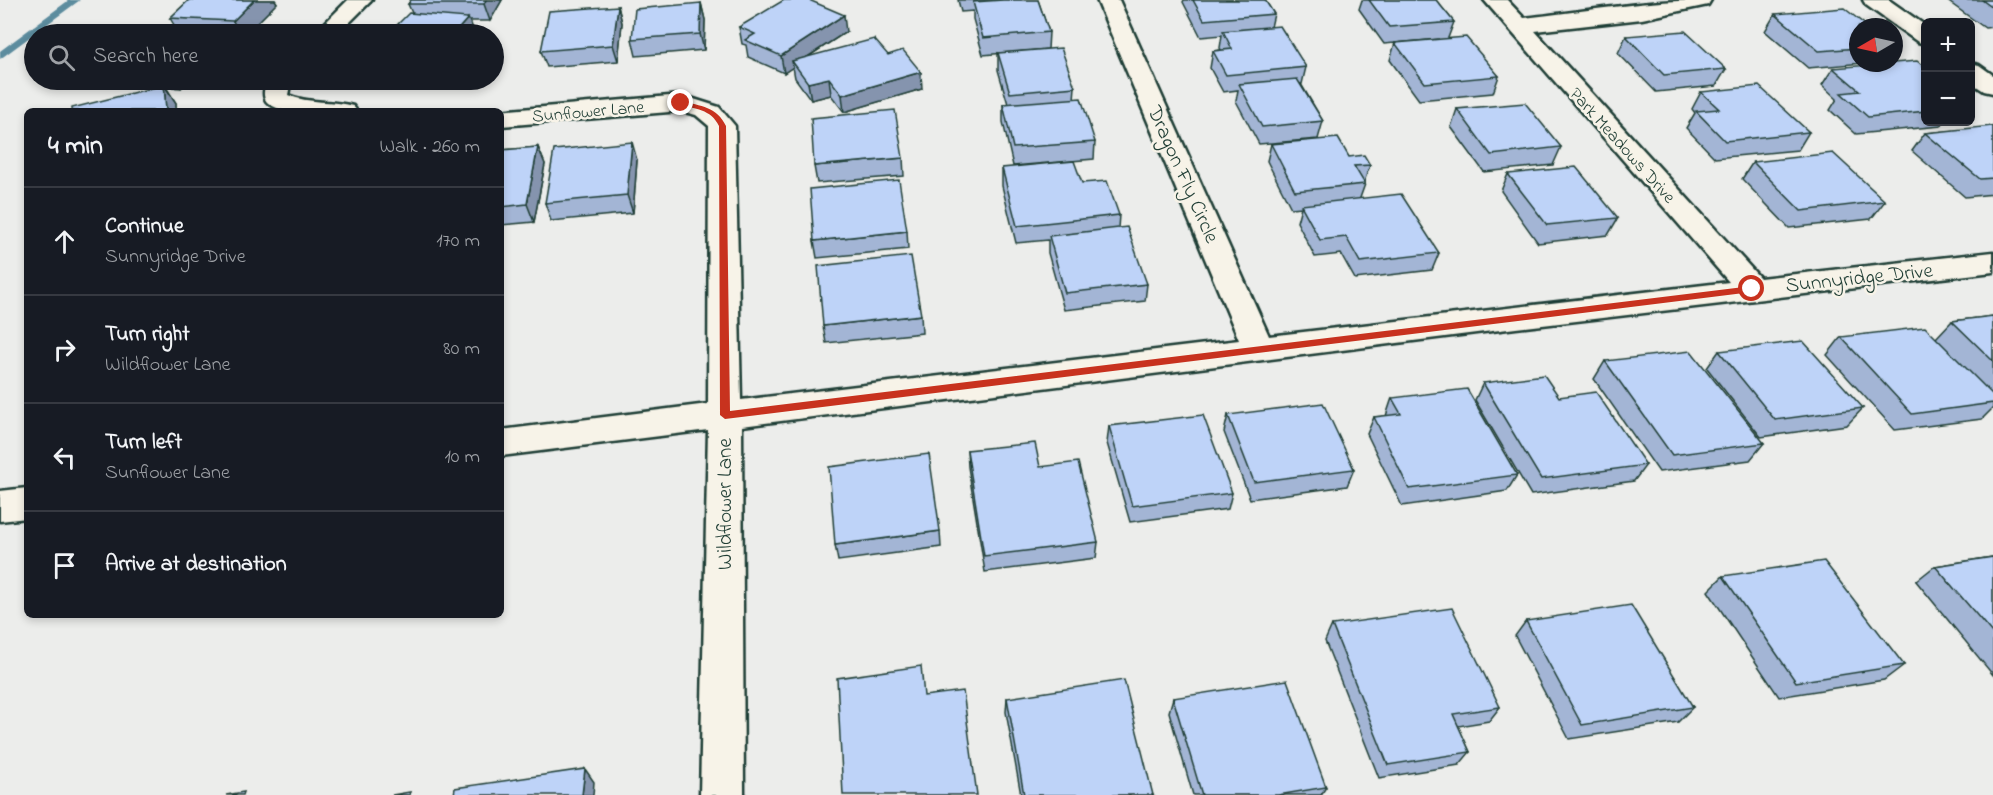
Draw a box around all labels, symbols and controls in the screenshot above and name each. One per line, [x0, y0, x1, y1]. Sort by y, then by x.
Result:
north arrow [1849, 18, 1903, 72]
map controls [1921, 18, 1975, 126]
button: + [1921, 18, 1975, 72]
search box [24, 24, 504, 90]
icon: search [45, 41, 78, 74]
text: Search here [93, 41, 198, 73]
button: − [1921, 72, 1975, 126]
street label: Park Meadows Drive [1562, 83, 1681, 211]
route end [667, 89, 693, 115]
street label: Sunflower Lane [531, 95, 646, 131]
street label: Dragon Fly Circle [1136, 100, 1226, 250]
text: 4 min [48, 128, 103, 166]
text: Walk · 260 m [379, 133, 480, 162]
text: Continue [105, 211, 184, 243]
icon: ahead [48, 225, 81, 258]
text: 170 m [436, 227, 480, 256]
text: Sunnyridge Drive [105, 243, 246, 272]
street label: Sunnyridge Drive [1784, 256, 1935, 304]
route start [1738, 275, 1764, 301]
text: Turn right [105, 319, 190, 351]
icon: right [48, 333, 81, 366]
text: 80 m [443, 335, 480, 364]
text: Wildflower Lane [105, 351, 230, 380]
text: Turn left [105, 427, 182, 459]
street label: Wildflower Lane [711, 438, 741, 570]
icon: left [48, 441, 81, 474]
text: 10 m [444, 443, 480, 472]
text: Sunflower Lane [105, 459, 230, 488]
icon: arrive [48, 549, 81, 582]
text: Arrive at destination [105, 549, 287, 581]

